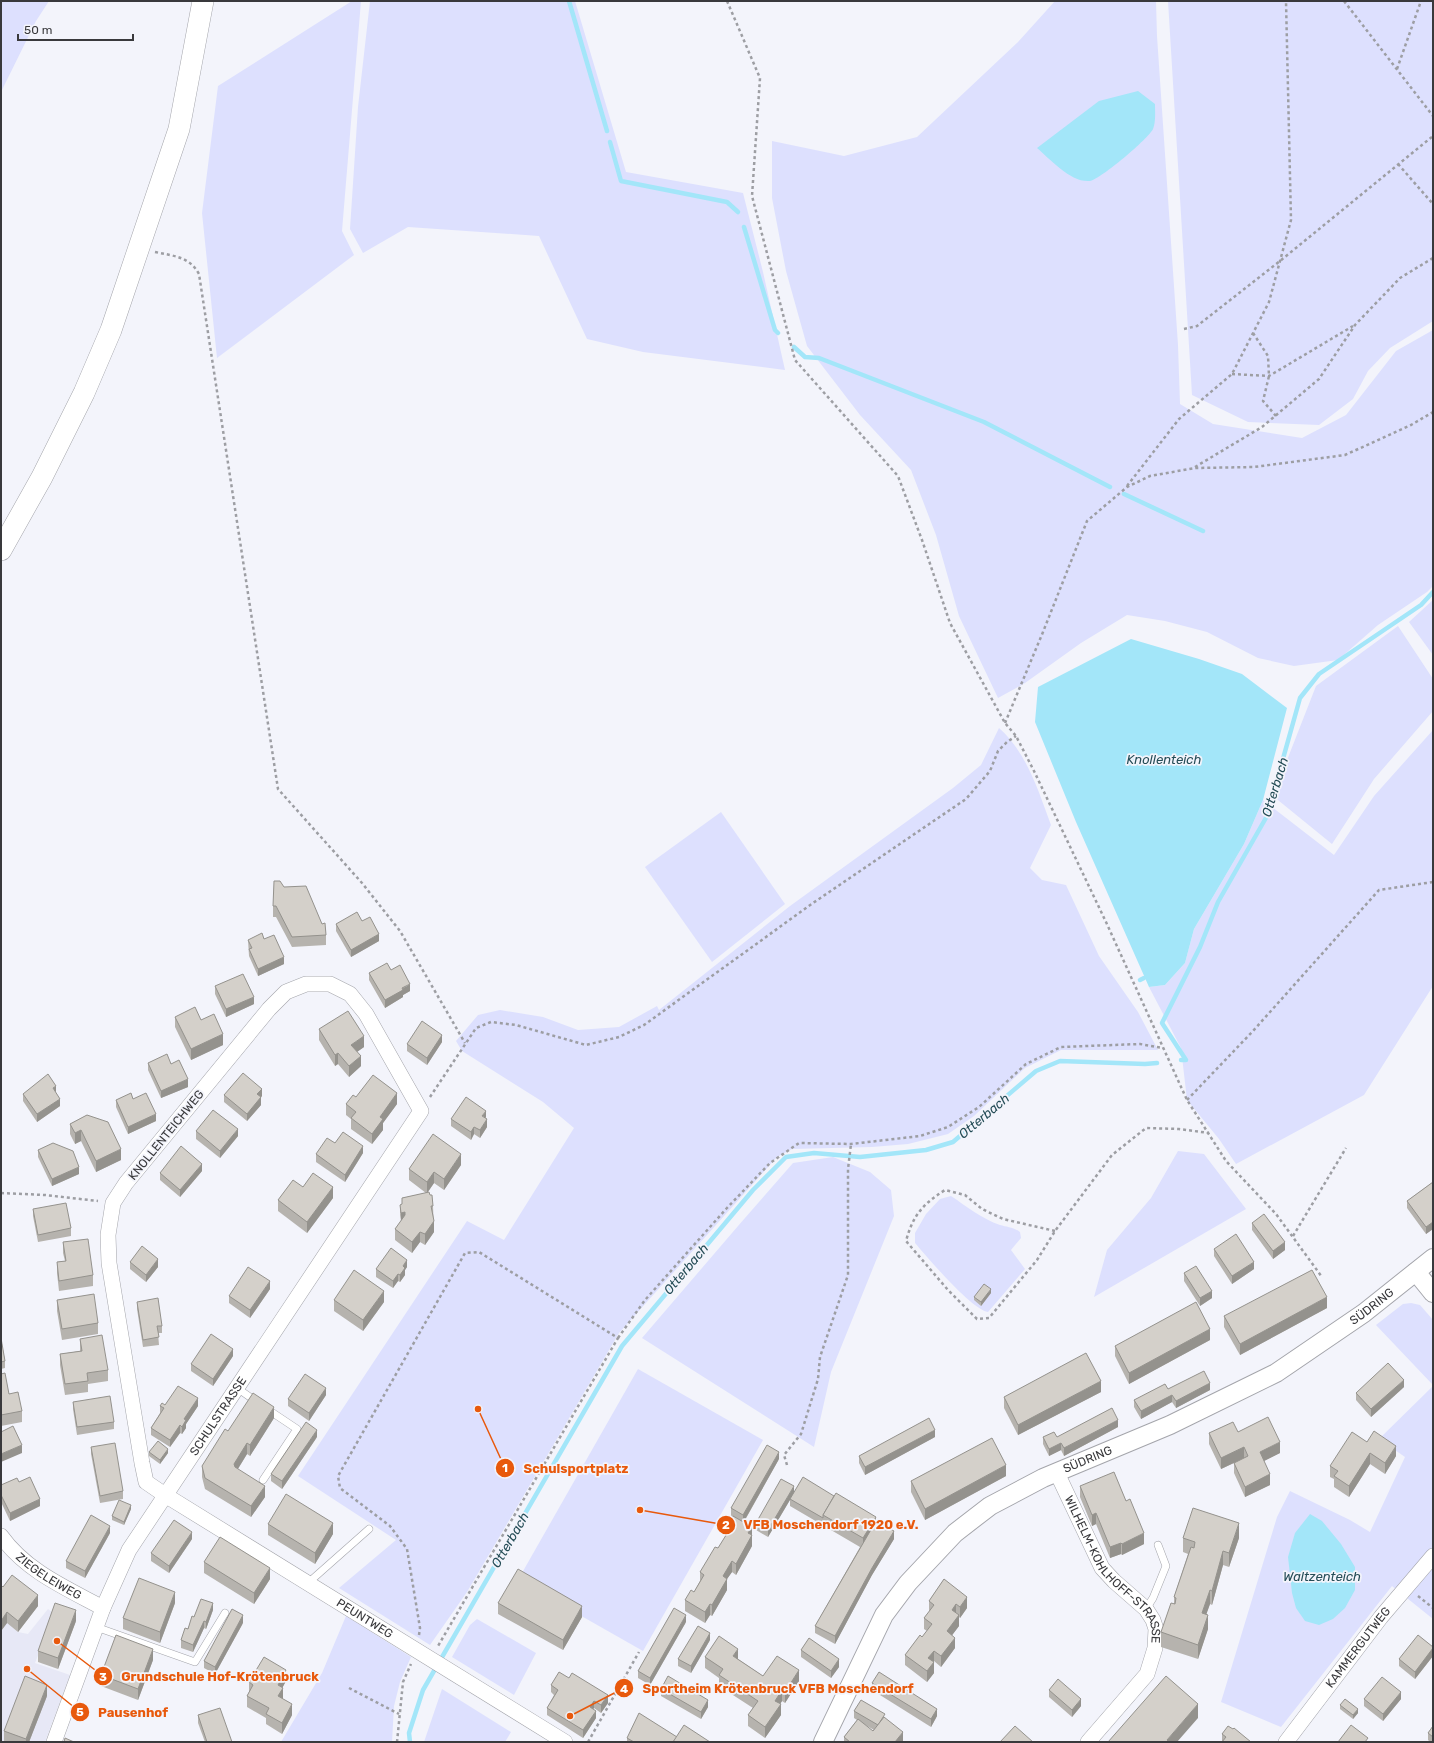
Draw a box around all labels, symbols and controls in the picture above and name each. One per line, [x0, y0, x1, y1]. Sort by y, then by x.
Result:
scale bar [18, 16, 133, 42]
text: 50 m [24, 23, 52, 37]
water label: Knollenteich [1127, 752, 1201, 767]
water label: Otterbach [1259, 755, 1291, 819]
street label: KNOLLENTEICHWEG [125, 1087, 207, 1183]
water label: Otterbach [956, 1090, 1012, 1141]
water label: Otterbach [661, 1241, 712, 1297]
street label: SÜDRING [1347, 1285, 1397, 1328]
street label: SCHULSTRASSE [187, 1374, 249, 1458]
street label: SÜDRING [1061, 1443, 1114, 1476]
callout: Schulsportplatz [495, 1455, 636, 1480]
text: 1 [502, 1461, 508, 1475]
text: Schulsportplatz [524, 1461, 628, 1476]
street label: WILHELM-KOHLHOFF-STRASSE [1062, 1493, 1163, 1644]
water label: Otterbach [488, 1510, 532, 1570]
callout: VFB Moschendorf 1920 e.V. [716, 1512, 927, 1537]
text: VFB Moschendorf 1920 e.V. [744, 1517, 918, 1532]
text: 2 [722, 1518, 730, 1532]
street label: ZIEGELEIWEG [13, 1550, 84, 1602]
water label: Waltzenteich [1283, 1569, 1361, 1584]
street label: PEUNTWEG [334, 1596, 396, 1641]
street label: KAMMERGUTWEG [1323, 1604, 1393, 1691]
callout: Grundschule Hof-Krötenbruck [93, 1664, 326, 1689]
text: Grundschule Hof-Krötenbruck [121, 1669, 319, 1684]
text: 3 [99, 1670, 107, 1684]
callout: Sportheim Krötenbruck VFB Moschendorf [614, 1676, 922, 1701]
text: Sportheim Krötenbruck VFB Moschendorf [643, 1681, 914, 1696]
text: 4 [620, 1682, 628, 1696]
callout: Pausenhof [70, 1699, 176, 1724]
text: 5 [76, 1705, 84, 1719]
text: Pausenhof [98, 1705, 168, 1720]

